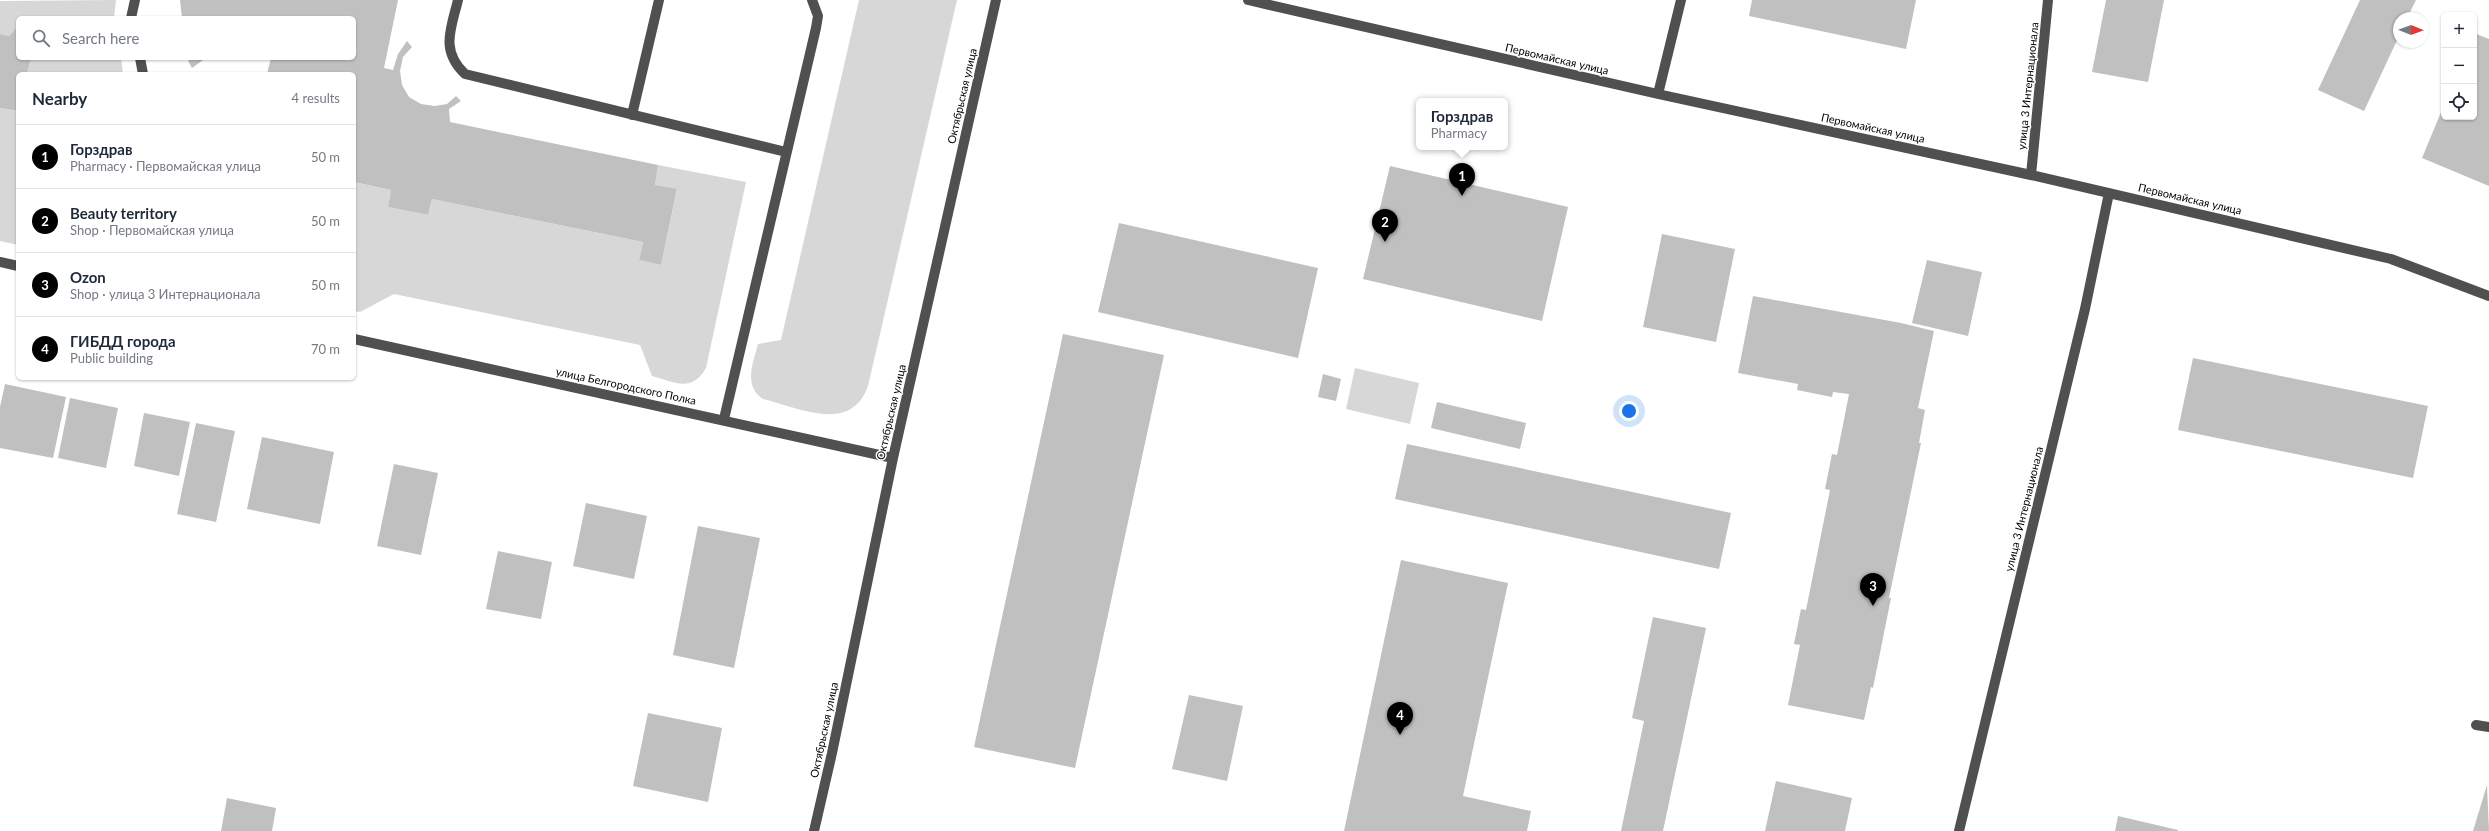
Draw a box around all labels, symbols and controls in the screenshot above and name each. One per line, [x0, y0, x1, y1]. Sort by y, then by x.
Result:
north arrow [2393, 12, 2429, 48]
map controls [2441, 12, 2477, 120]
button: + [2441, 12, 2477, 48]
search box [16, 16, 356, 60]
street label: улица 3 Интернационала [2014, 21, 2041, 150]
icon: search [30, 27, 52, 49]
text: Search here [62, 29, 139, 47]
street label: Первомайская улица [1504, 40, 1610, 77]
street label: Октябрьская улица [944, 47, 979, 145]
button: − [2441, 48, 2477, 84]
button: locate [2441, 84, 2477, 120]
text: Nearby [32, 88, 87, 109]
text: 4 results [292, 90, 340, 106]
popup [1416, 98, 1508, 150]
text: Горздрав [1431, 107, 1493, 125]
street label: Первомайская улица [1820, 110, 1926, 145]
text: Pharmacy [1431, 125, 1487, 141]
text: Горздрав [70, 140, 132, 158]
text: 1 [41, 149, 49, 165]
text: 50 m [311, 149, 340, 165]
text: Pharmacy · Первомайская улица [70, 158, 261, 174]
pin: 1 [1449, 163, 1475, 196]
street label: Первомайская улица [2137, 180, 2243, 217]
text: Beauty territory [70, 204, 177, 222]
pin: 2 [1372, 209, 1398, 242]
text: 2 [41, 213, 49, 229]
text: 50 m [311, 213, 340, 229]
text: Shop · Первомайская улица [70, 222, 234, 238]
text: Ozon [70, 268, 106, 286]
text: 3 [41, 277, 49, 293]
text: 50 m [311, 277, 340, 293]
text: Shop · улица 3 Интернационала [70, 286, 261, 302]
text: ГИБДД города [70, 332, 176, 350]
text: 4 [41, 341, 49, 357]
text: 70 m [311, 341, 340, 357]
text: Public building [70, 350, 153, 366]
street label: Октябрьская улица [873, 363, 908, 461]
street label: улица Белгородского Полка [555, 364, 697, 407]
your location [1619, 401, 1639, 421]
street label: улица 3 Интернационала [2002, 445, 2045, 573]
pin: 3 [1860, 573, 1886, 606]
street label: Октябрьская улица [807, 681, 840, 779]
pin: 4 [1387, 702, 1413, 735]

